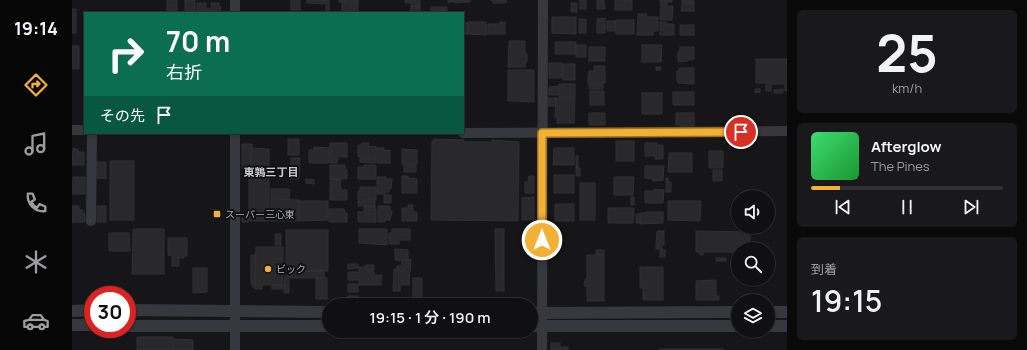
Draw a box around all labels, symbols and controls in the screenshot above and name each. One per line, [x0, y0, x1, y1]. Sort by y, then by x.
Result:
text: 19:14 [14, 16, 58, 40]
text: 25 [876, 17, 938, 88]
text: 70 m [166, 22, 230, 60]
icon: right [100, 28, 152, 80]
text: 右折 [166, 60, 202, 84]
icon: directions [22, 71, 50, 99]
text: km/h [892, 79, 922, 97]
icon: arrive [153, 104, 175, 126]
text: その先 [100, 105, 145, 126]
pin [724, 115, 758, 149]
icon: arrive [730, 121, 752, 143]
icon: music [22, 130, 50, 158]
text: Afterglow [871, 136, 942, 157]
text: The Pines [871, 157, 930, 175]
district label: 東鶉三丁目 [244, 164, 299, 179]
icon: phone [22, 189, 50, 217]
map controls [731, 190, 775, 338]
button: sound [731, 190, 775, 234]
icon: previous [832, 196, 854, 218]
icon: pause [896, 196, 918, 218]
icon: next [960, 196, 982, 218]
place label: スーパー三心東 [225, 207, 295, 221]
marker: スーパー三心東 [212, 209, 222, 219]
position arrow [521, 219, 563, 261]
button: search [731, 242, 775, 286]
icon: climate [22, 248, 50, 276]
text: 到着 [811, 260, 837, 278]
place label: ビック [276, 262, 306, 276]
marker: ビック [263, 264, 273, 274]
text: 19:15 [811, 280, 882, 321]
speed limit sign: 30 [84, 286, 136, 338]
button: layers [731, 294, 775, 338]
icon: car [22, 307, 50, 335]
text: 19:15 · 1 分 · 190 m [369, 307, 491, 328]

